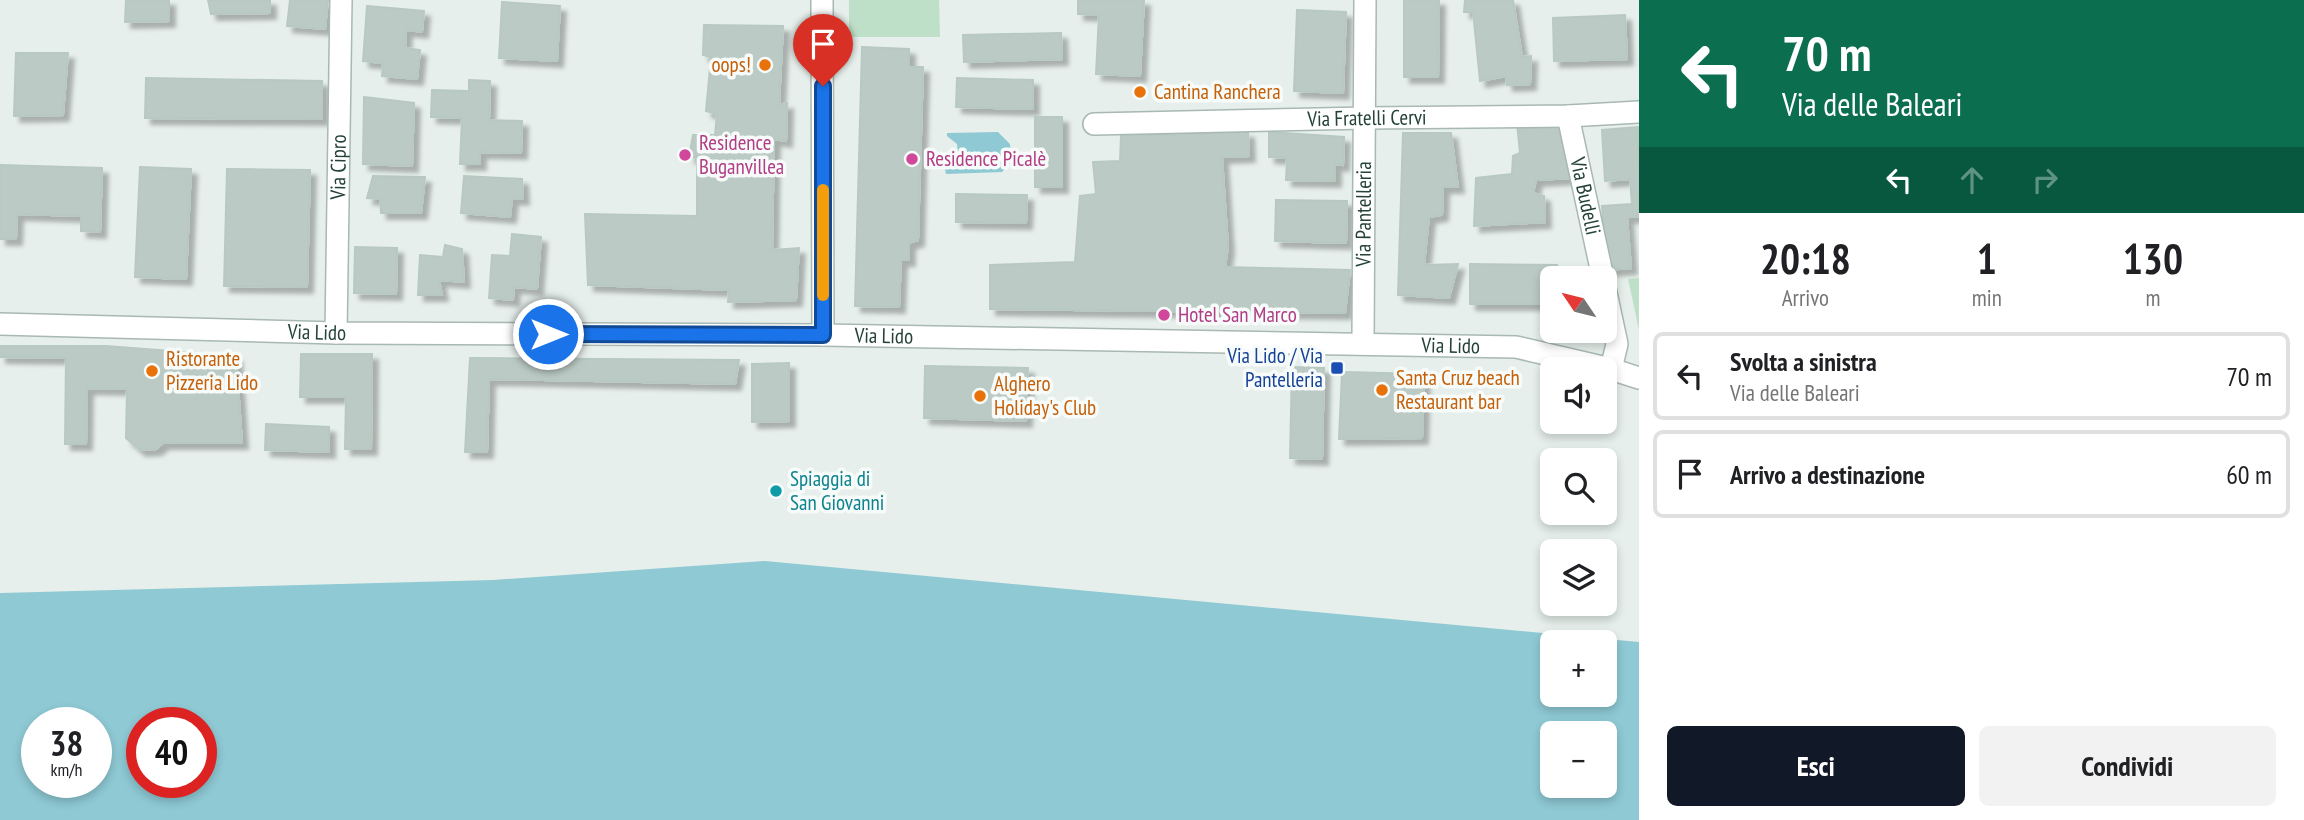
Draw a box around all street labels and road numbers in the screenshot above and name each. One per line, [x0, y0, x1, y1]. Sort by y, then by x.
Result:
street label: Via Fratelli Cervi [1306, 103, 1427, 132]
street label: Via Cipro [324, 134, 352, 201]
street label: Via Budelli [1564, 154, 1607, 237]
street label: Via Pantelleria [1349, 161, 1377, 268]
street label: Via Lido [286, 318, 346, 346]
street label: Via Lido [853, 322, 913, 350]
street label: Via Lido [1420, 331, 1480, 359]

